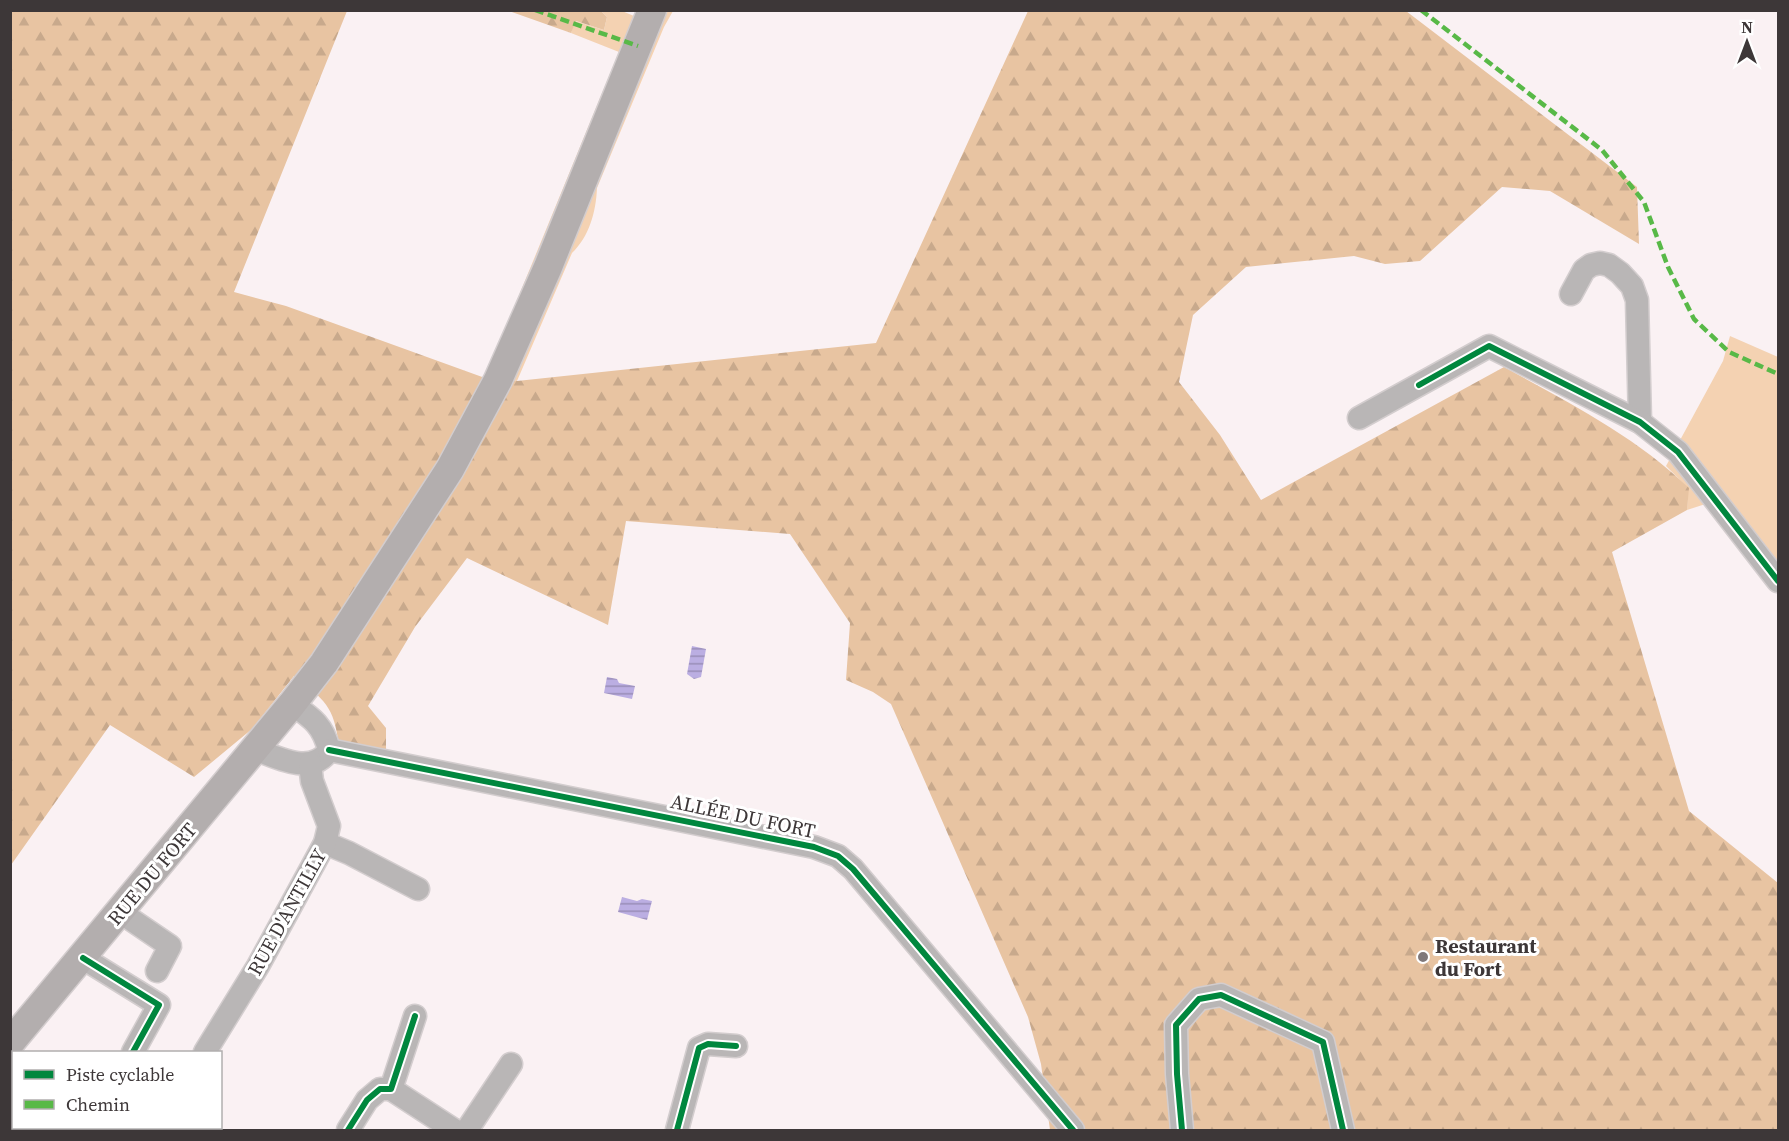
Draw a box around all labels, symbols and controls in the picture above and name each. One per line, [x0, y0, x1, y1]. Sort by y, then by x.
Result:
north arrow [1717, 12, 1777, 72]
text: N [1741, 16, 1753, 38]
street label: ALLÉE DU FORT [668, 787, 818, 845]
street label: RUE DU FORT [101, 817, 203, 931]
street label: RUE D'ANTILLY [241, 843, 334, 980]
place label: Restaurant du Fort [1435, 932, 1537, 983]
marker: Restaurant du Fort [1416, 950, 1430, 964]
legend [12, 1051, 222, 1129]
text: Piste cyclable [66, 1062, 175, 1087]
text: Chemin [66, 1092, 130, 1117]

